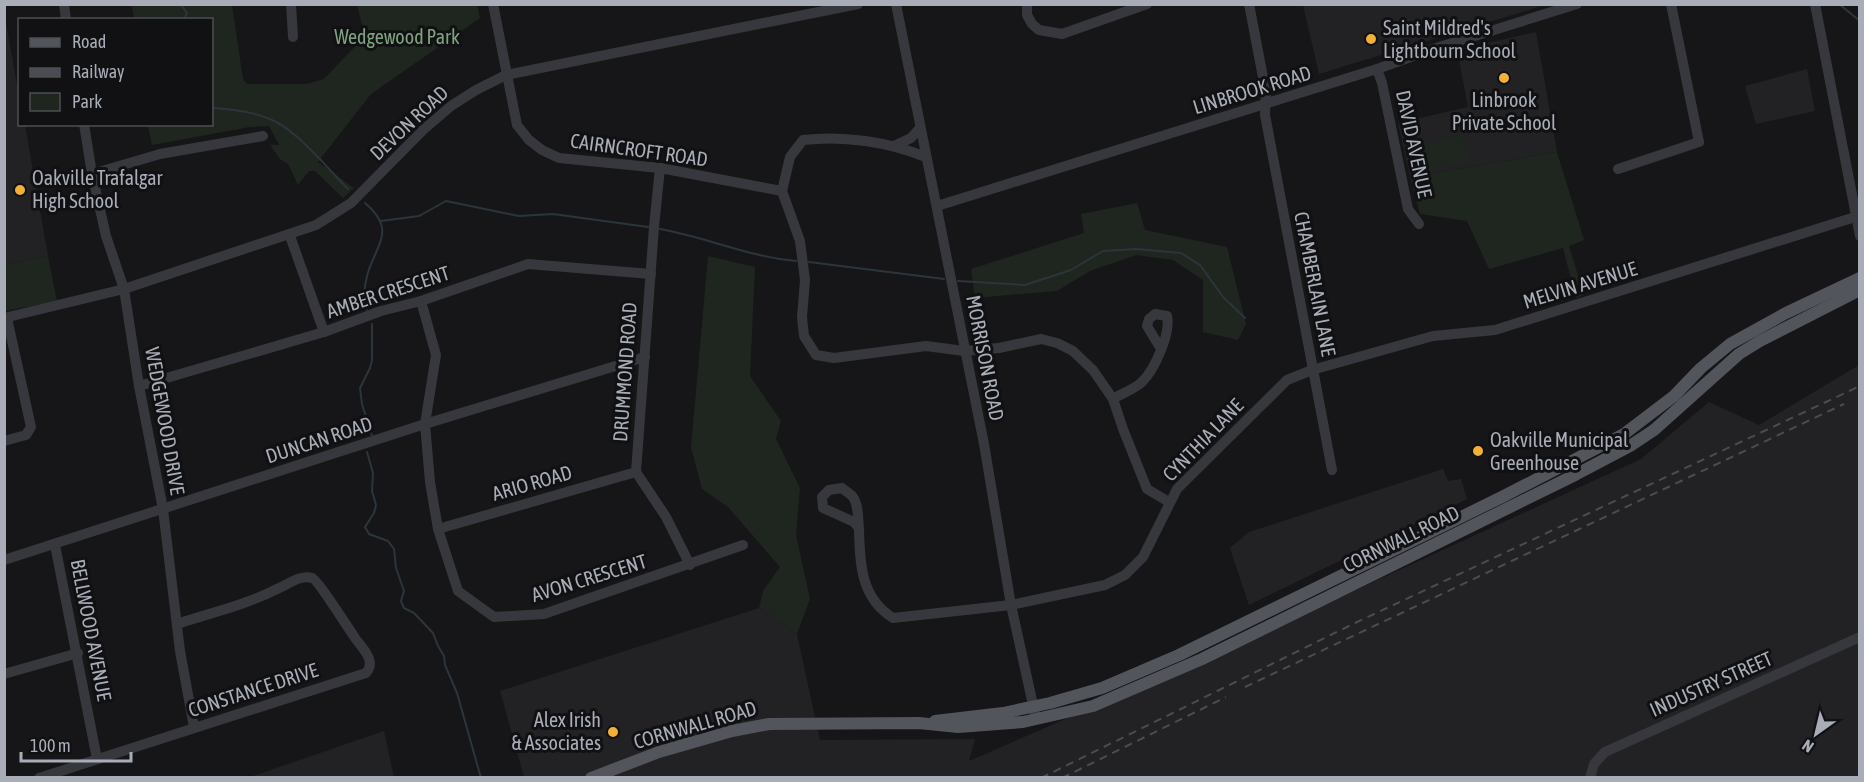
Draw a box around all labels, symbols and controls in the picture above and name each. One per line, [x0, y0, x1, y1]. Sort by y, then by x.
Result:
place label: Saint Mildred's Lightbourn School [1383, 16, 1517, 62]
legend [18, 18, 213, 126]
park label: Wedgewood Park [334, 25, 460, 48]
text: Road [72, 31, 106, 52]
marker: Saint Mildred's Lightbourn School [1364, 32, 1378, 46]
text: Railway [72, 61, 124, 82]
street label: LINBROOK ROAD [1190, 61, 1314, 118]
marker: Linbrook Private School [1497, 71, 1511, 85]
street label: DEVON ROAD [365, 81, 452, 164]
street label: DAVID AVENUE [1392, 88, 1437, 200]
place label: Linbrook Private School [1452, 88, 1557, 134]
text: Park [72, 91, 102, 112]
street label: CAIRNCROFT ROAD [569, 128, 709, 171]
place label: Oakville Trafalgar High School [32, 166, 164, 212]
marker: Oakville Trafalgar High School [13, 183, 27, 197]
street label: CHAMBERLAIN LANE [1290, 210, 1341, 359]
street label: MELVIN AVENUE [1520, 256, 1640, 313]
street label: AMBER CRESCENT [323, 261, 452, 322]
street label: MORRISON ROAD [962, 293, 1009, 423]
street label: DRUMMOND ROAD [608, 301, 641, 442]
street label: WEDGEWOOD DRIVE [141, 345, 190, 497]
street label: CYNTHIA LANE [1158, 393, 1248, 486]
street label: DUNCAN ROAD [263, 411, 375, 468]
place label: Oakville Municipal Greenhouse [1490, 428, 1629, 474]
marker: Oakville Municipal Greenhouse [1471, 444, 1485, 458]
street label: ARIO ROAD [489, 460, 574, 505]
street label: CORNWALL ROAD [1339, 500, 1463, 577]
street label: AVON CRESCENT [528, 549, 649, 606]
street label: BELLWOOD AVENUE [66, 557, 117, 703]
street label: INDUSTRY STREET [1646, 646, 1776, 721]
street label: CONSTANCE DRIVE [185, 658, 321, 721]
street label: CORNWALL ROAD [631, 696, 759, 753]
north arrow [1786, 704, 1846, 764]
place label: Alex Irish & Associates [512, 708, 601, 754]
scale bar [21, 725, 130, 763]
marker: Alex Irish & Associates [606, 725, 620, 739]
text: 100 m [30, 735, 71, 756]
text: N [1799, 736, 1817, 757]

